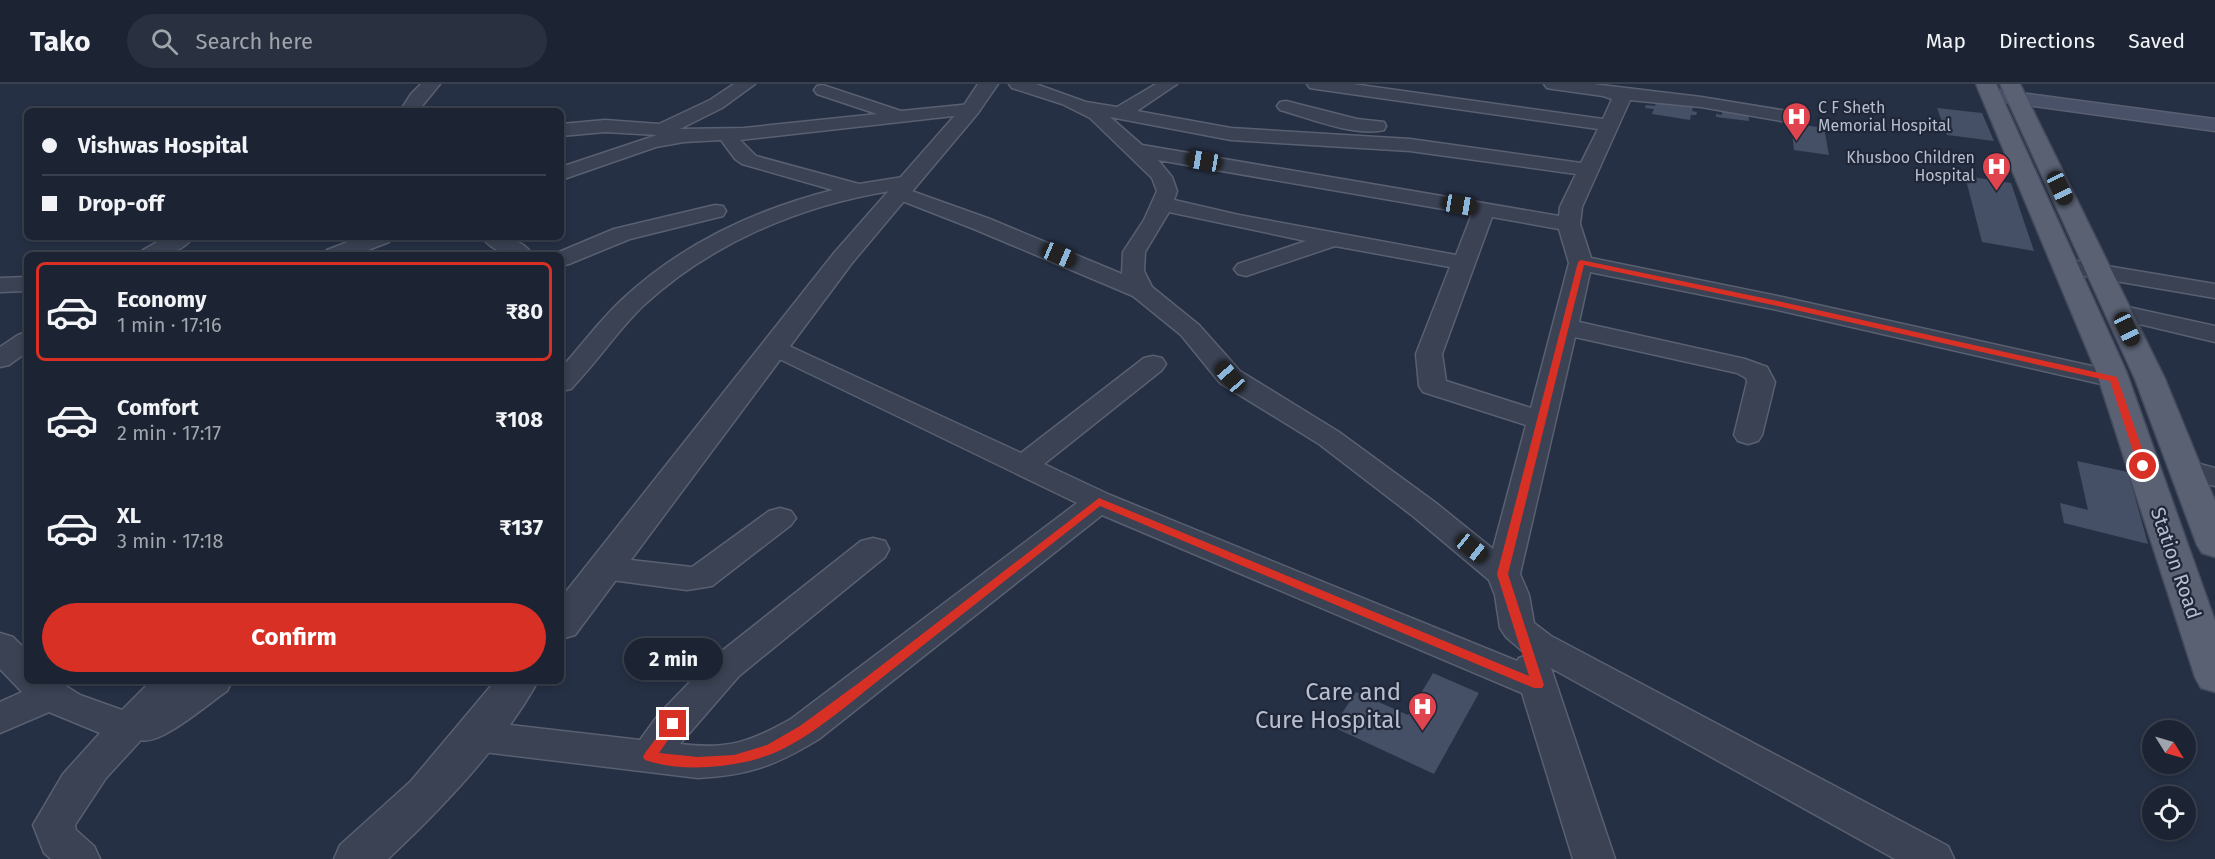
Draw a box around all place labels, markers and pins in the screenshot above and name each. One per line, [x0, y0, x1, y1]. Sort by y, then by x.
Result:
place label: C F Sheth Memorial Hospital [1818, 98, 1951, 135]
hospital icon: C F Sheth Memorial Hospital [1781, 100, 1813, 142]
place label: Khusboo Children Hospital [1846, 148, 1975, 185]
hospital icon: Khusboo Children Hospital [1980, 150, 2012, 192]
place label: Care and Cure Hospital [1255, 678, 1401, 734]
hospital icon: Care and Cure Hospital [1406, 690, 1438, 732]

